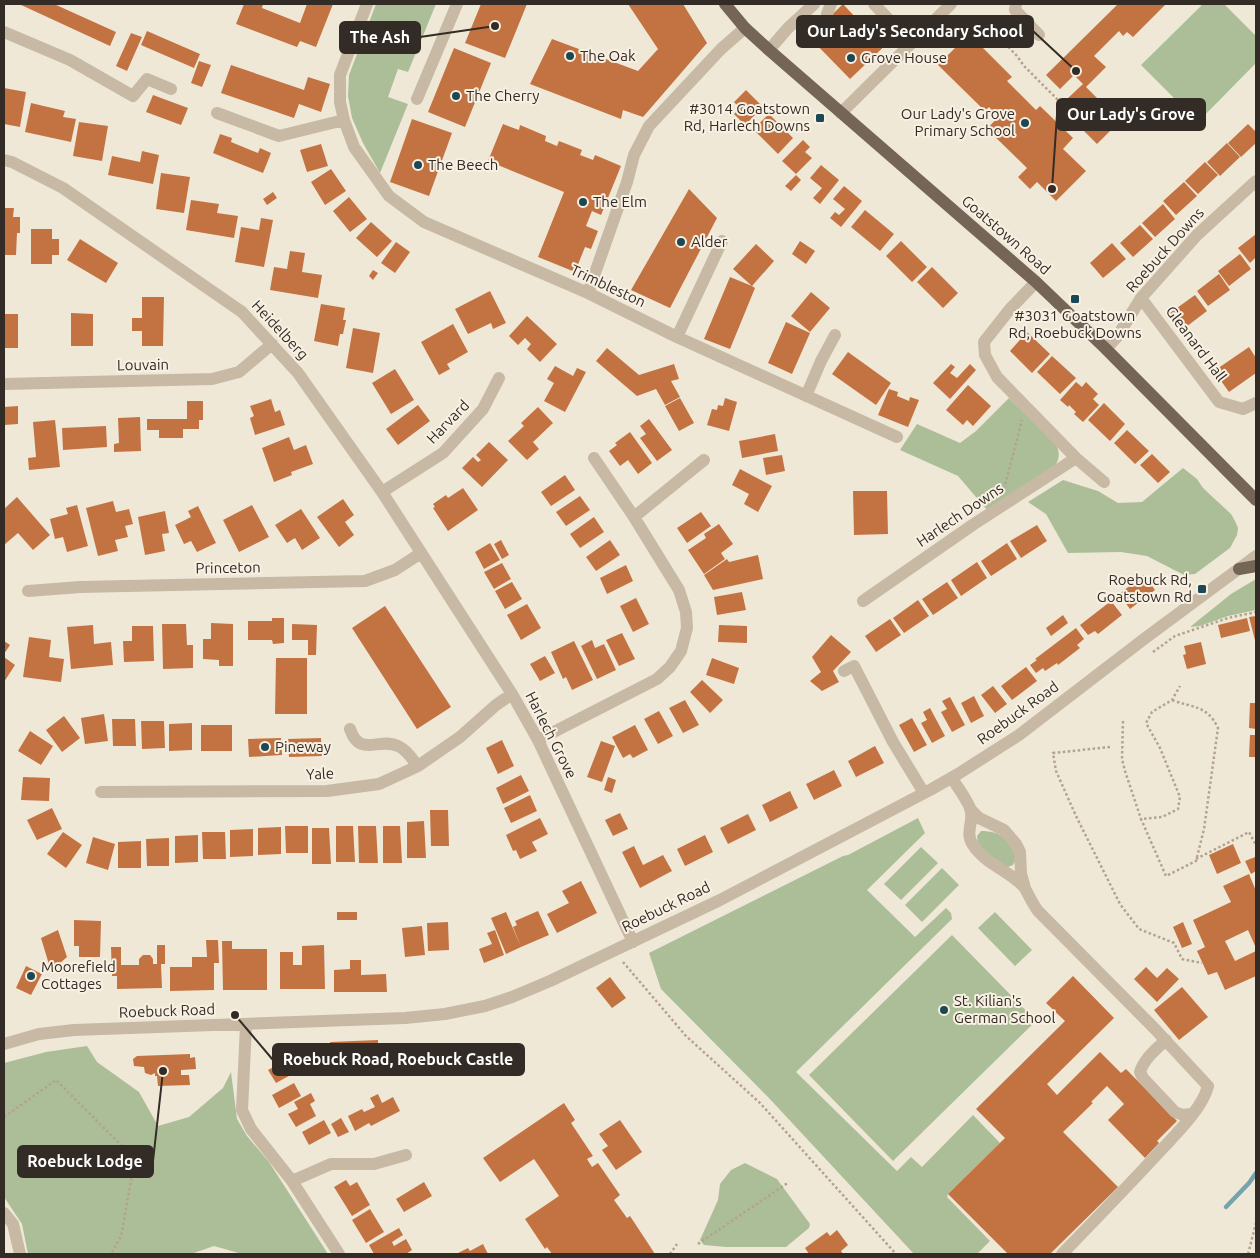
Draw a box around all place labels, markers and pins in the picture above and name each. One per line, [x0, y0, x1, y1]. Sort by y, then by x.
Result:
callout: Our Lady's Secondary School [797, 16, 1033, 47]
callout: The Ash [340, 22, 420, 53]
place label: The Oak [580, 47, 636, 64]
place label: Grove House [861, 49, 947, 66]
marker: The Oak [564, 50, 576, 62]
marker: Grove House [845, 52, 857, 64]
place label: The Cherry [466, 87, 540, 104]
marker: The Cherry [450, 90, 462, 102]
callout: Our Lady's Grove [1057, 99, 1205, 130]
place label: #3014 Goatstown Rd, Harlech Downs [684, 100, 810, 134]
place label: Our Lady's Grove Primary School [901, 105, 1015, 139]
marker: #3014 Goatstown Rd, Harlech Downs [814, 112, 826, 124]
marker: Our Lady's Grove Primary School [1019, 117, 1031, 129]
place label: The Beech [428, 156, 498, 173]
marker: The Beech [412, 159, 424, 171]
place label: The Elm [593, 193, 647, 210]
marker: The Elm [577, 196, 589, 208]
place label: Alder [691, 233, 728, 250]
marker: Alder [675, 236, 687, 248]
marker: #3031 Goatstown Rd, Roebuck Downs [1069, 293, 1081, 305]
place label: #3031 Goatstown Rd, Roebuck Downs [1009, 307, 1141, 341]
place label: Roebuck Rd, Goatstown Rd [1097, 571, 1192, 605]
marker: Roebuck Rd, Goatstown Rd [1196, 583, 1208, 595]
place label: Pineway [275, 738, 331, 755]
marker: Pineway [259, 741, 271, 753]
place label: Moorefield Cottages [41, 958, 116, 992]
marker: Moorefield Cottages [25, 970, 37, 982]
place label: St. Kilian's German School [954, 992, 1056, 1026]
marker: St. Kilian's German School [938, 1004, 950, 1016]
callout: Roebuck Road, Roebuck Castle [273, 1044, 524, 1075]
callout: Roebuck Lodge [18, 1146, 153, 1177]

